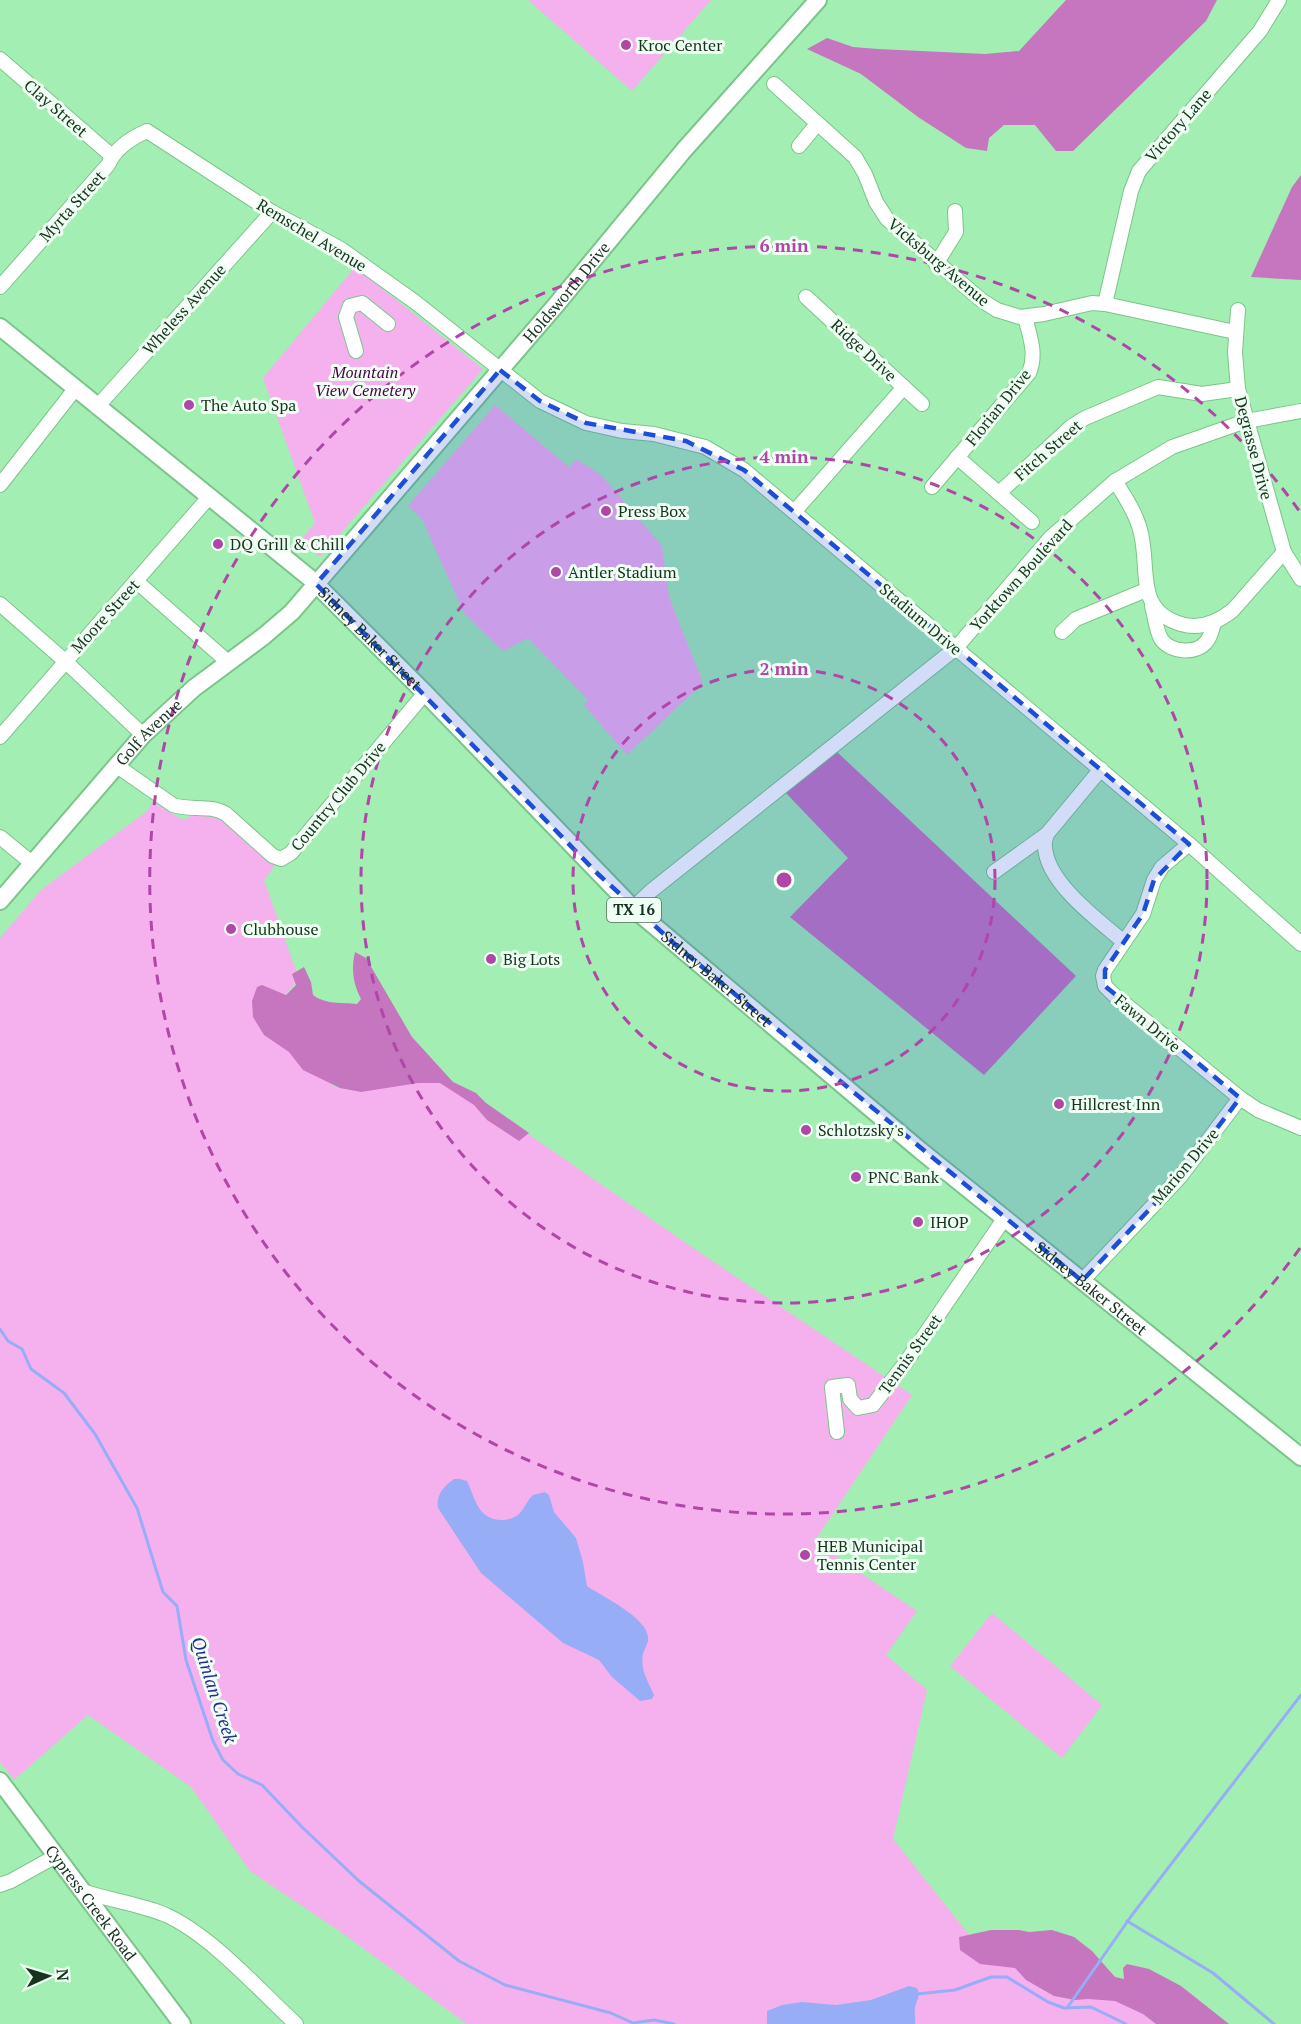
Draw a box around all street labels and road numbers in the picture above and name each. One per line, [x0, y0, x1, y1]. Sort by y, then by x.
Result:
street label: Clay Street [19, 74, 93, 142]
street label: Victory Lane [1140, 84, 1216, 166]
street label: Myrta Street [34, 166, 110, 246]
street label: Remschel Avenue [253, 194, 371, 276]
street label: Vicksburg Avenue [883, 213, 995, 311]
street label: Holdsworth Drive [518, 237, 615, 347]
street label: Wheless Avenue [137, 259, 231, 359]
street label: Ridge Drive [826, 314, 902, 386]
street label: Florian Drive [960, 364, 1036, 450]
street label: Degrasse Drive [1230, 394, 1278, 502]
street label: Fitch Street [1010, 414, 1087, 485]
street label: Yorktown Boulevard [965, 514, 1077, 636]
street label: Moore Street [66, 574, 144, 658]
street label: Stadium Drive [875, 578, 967, 660]
street label: Sidney Baker Street [313, 581, 427, 695]
street label: Golf Avenue [110, 694, 186, 770]
street label: Country Club Drive [286, 737, 390, 855]
road number: TX 16 [607, 898, 661, 922]
street label: Sidney Baker Street [657, 925, 777, 1032]
street label: Fawn Drive [1110, 989, 1186, 1057]
street label: Marion Drive [1147, 1123, 1223, 1209]
street label: Sidney Baker Street [1030, 1236, 1152, 1340]
street label: Tennis Street [873, 1309, 947, 1399]
street label: Cypress Creek Road [41, 1840, 142, 1965]

